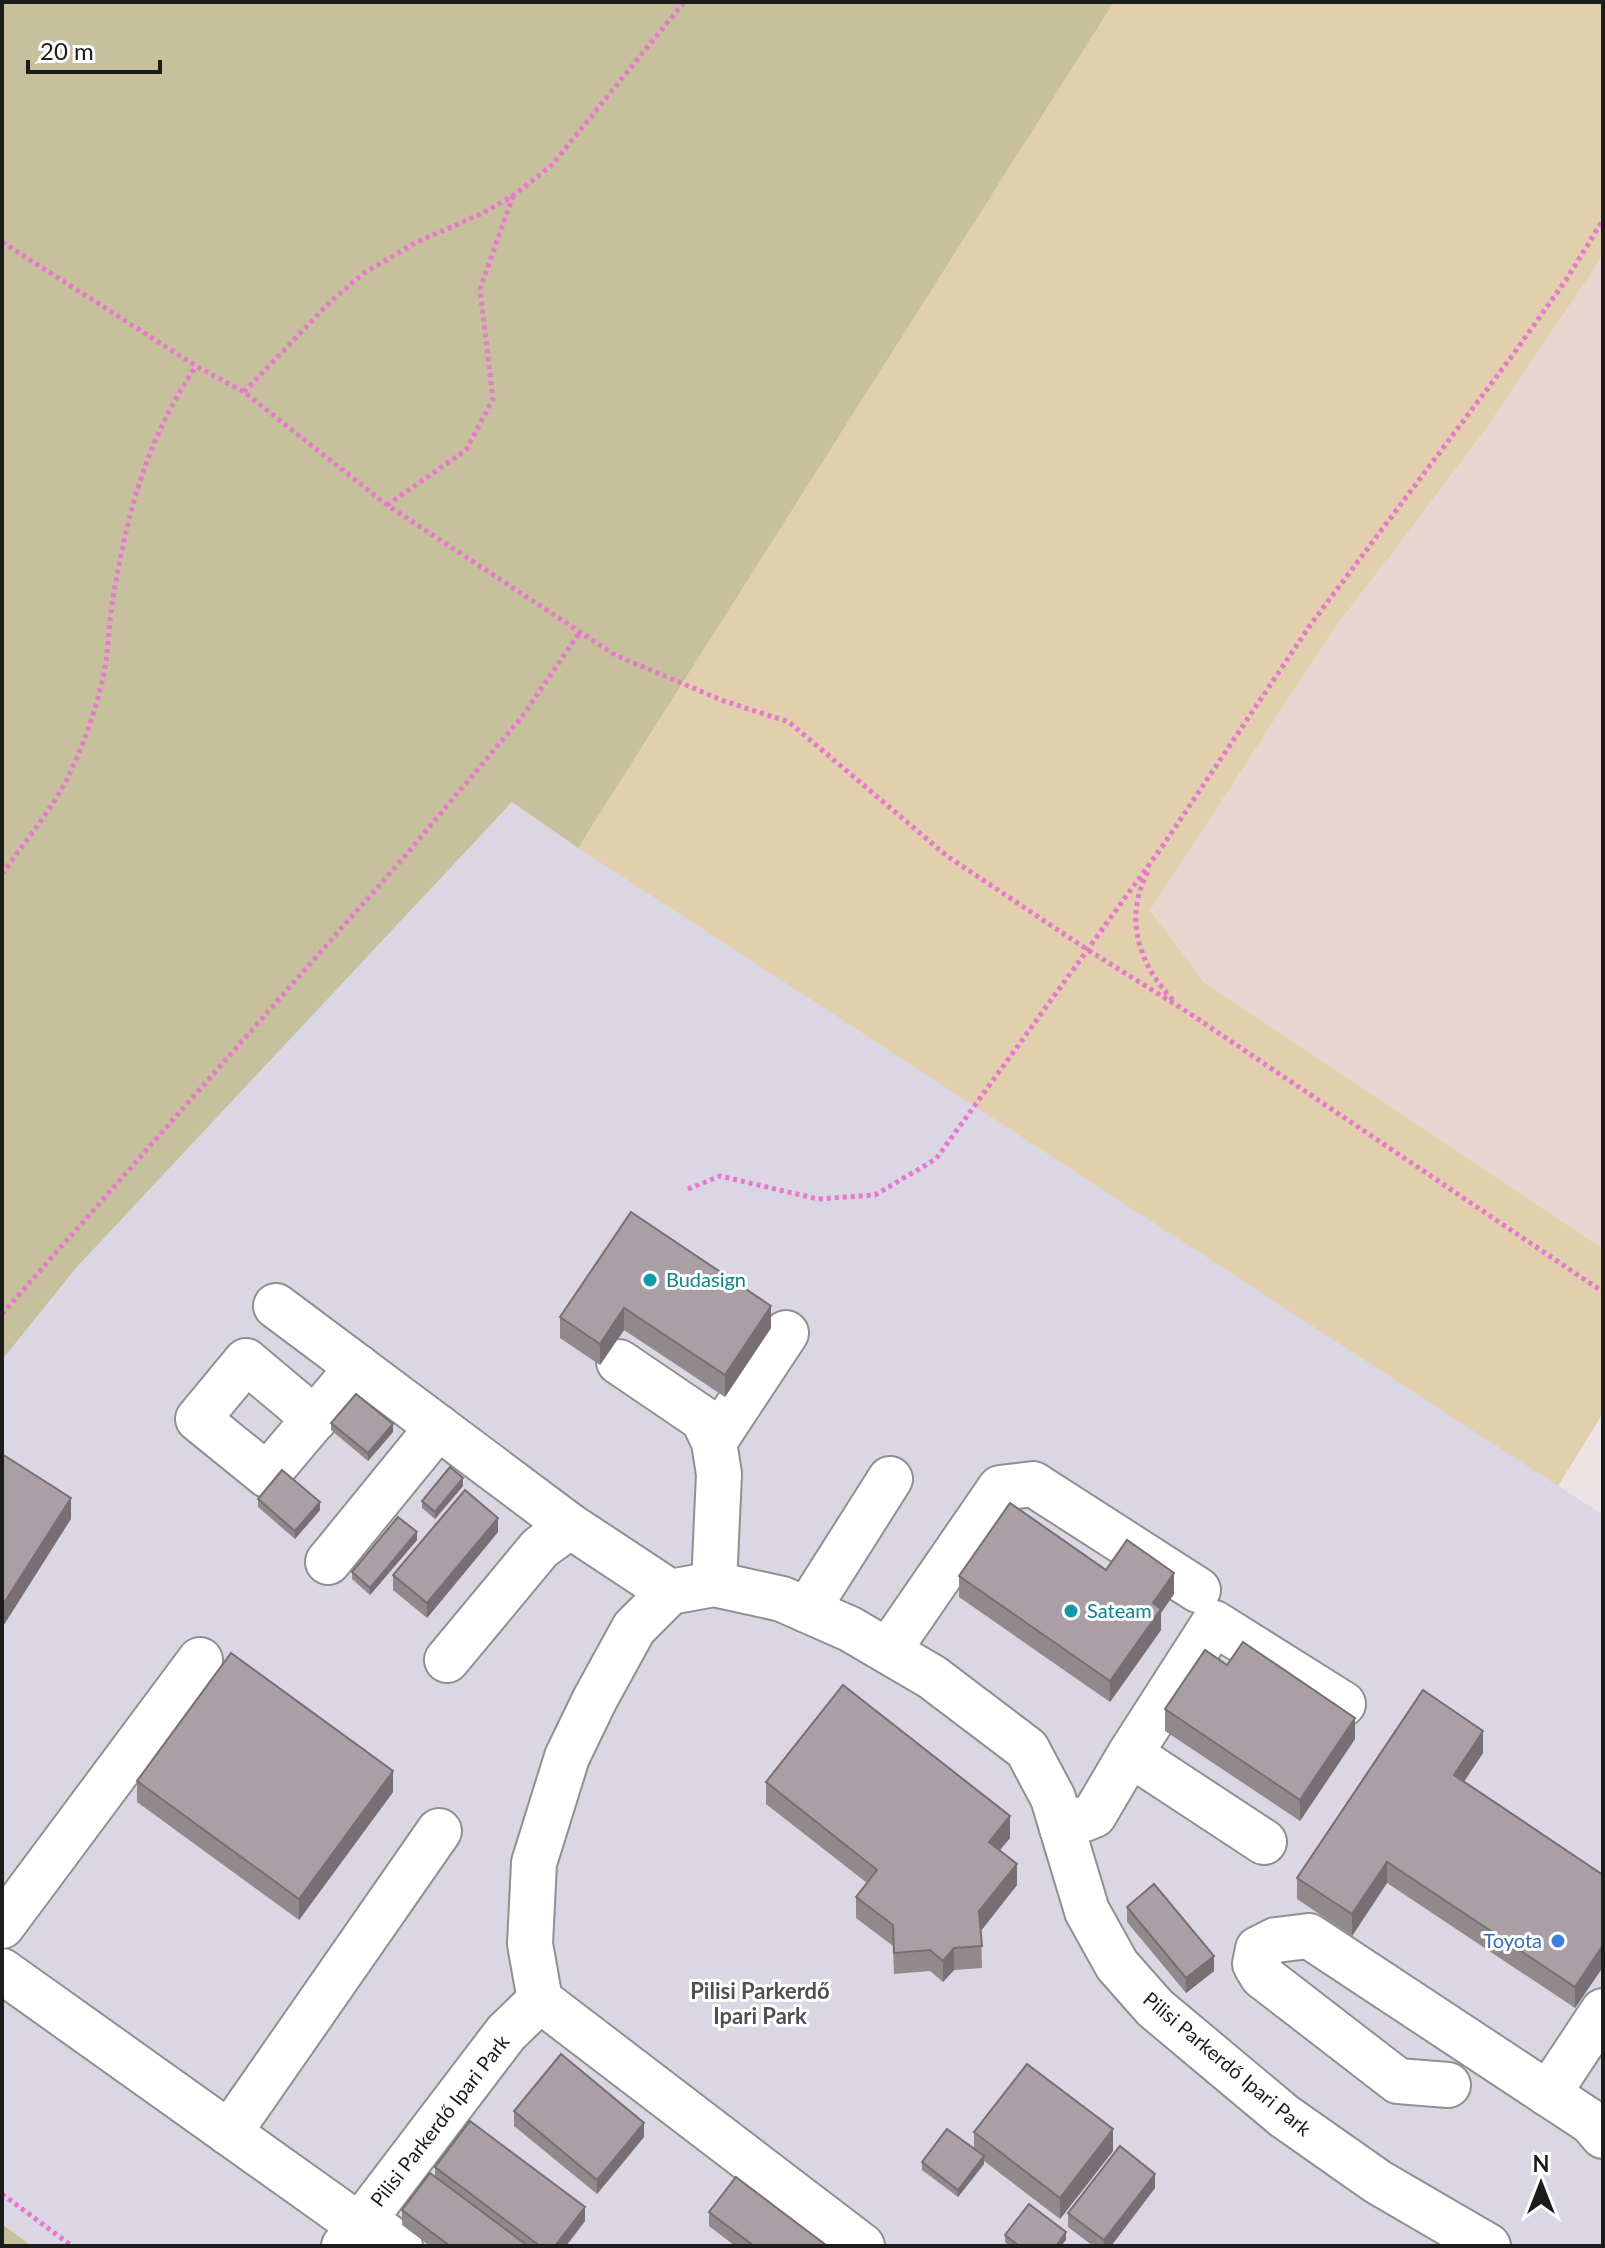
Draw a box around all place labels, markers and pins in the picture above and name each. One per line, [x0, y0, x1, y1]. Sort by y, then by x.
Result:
place label: Budasign [666, 1267, 746, 1291]
marker: Budasign [641, 1271, 659, 1289]
place label: Sateam [1087, 1598, 1152, 1622]
marker: Sateam [1062, 1602, 1080, 1620]
place label: Toyota [1483, 1928, 1542, 1952]
marker: Toyota [1549, 1932, 1567, 1950]

